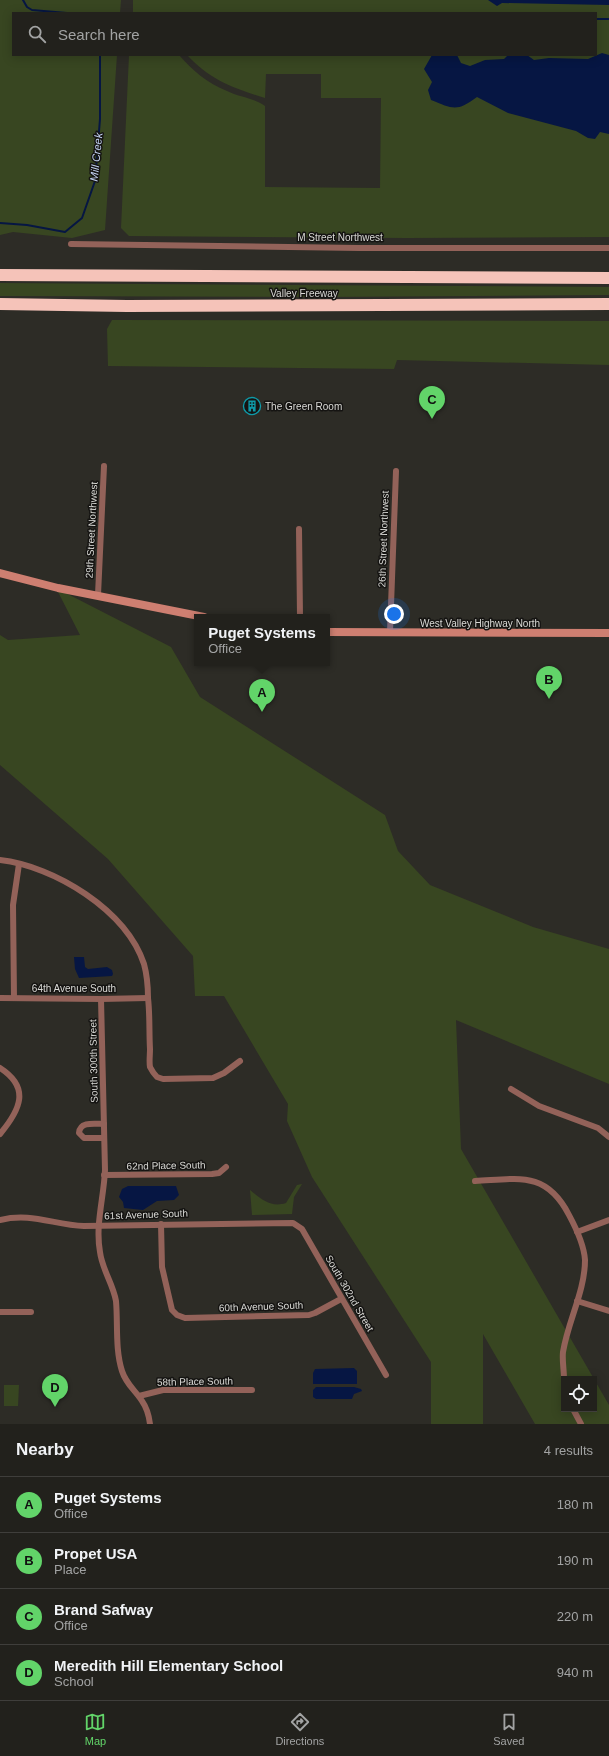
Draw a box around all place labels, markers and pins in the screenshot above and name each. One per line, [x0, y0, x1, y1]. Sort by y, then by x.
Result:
pin: C [419, 386, 445, 419]
building icon: The Green Room [242, 396, 262, 416]
place label: The Green Room [265, 401, 342, 412]
pin: B [536, 666, 562, 699]
pin: A [249, 679, 275, 712]
pin: D [42, 1374, 68, 1407]

